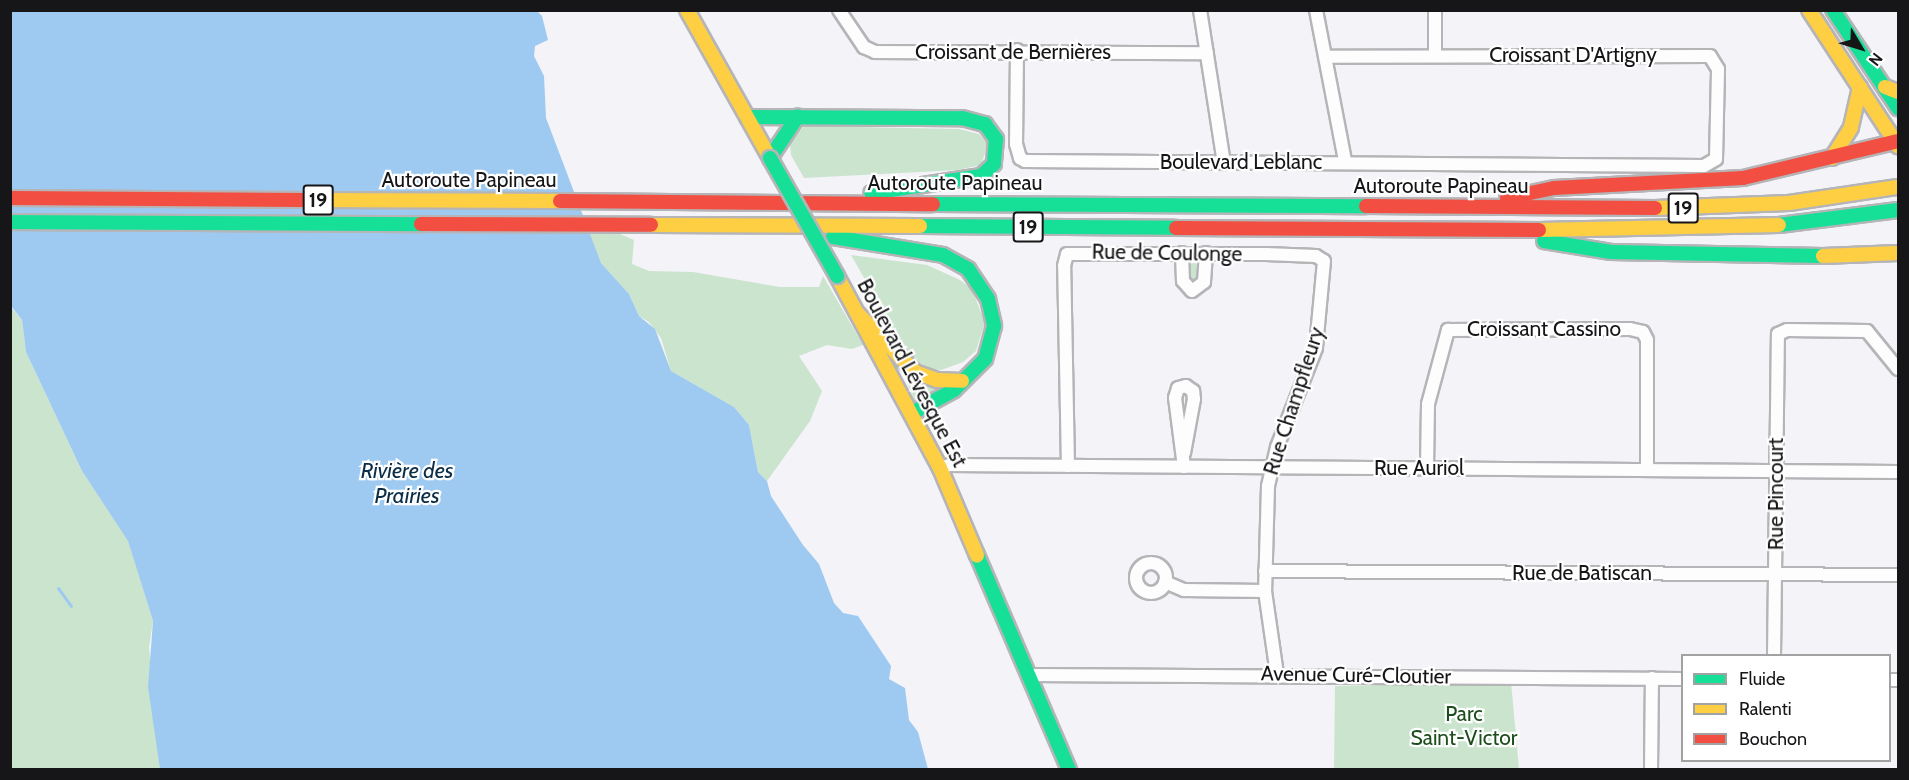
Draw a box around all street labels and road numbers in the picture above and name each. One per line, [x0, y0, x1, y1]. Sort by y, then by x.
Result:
street label: Croissant de Bernières [915, 39, 1111, 65]
street label: Croissant D'Artigny [1489, 42, 1657, 68]
street label: Boulevard Leblanc [1160, 149, 1322, 175]
street label: Autoroute Papineau [381, 167, 557, 193]
street label: Autoroute Papineau [867, 170, 1043, 196]
street label: Autoroute Papineau [1353, 173, 1529, 199]
road number: 19 [302, 183, 334, 217]
road number: 19 [1666, 191, 1700, 225]
road number: 19 [1012, 210, 1044, 244]
street label: Rue de Coulonge [1092, 239, 1242, 267]
street label: Boulevard Lévesque Est [852, 275, 972, 471]
street label: Croissant Cassino [1467, 316, 1621, 342]
street label: Rue Champfleury [1258, 324, 1330, 478]
street label: Rue Pincourt [1763, 438, 1789, 550]
street label: Rue Auriol [1374, 455, 1464, 481]
street label: Rue de Batiscan [1512, 560, 1652, 586]
street label: Avenue Curé-Cloutier [1261, 661, 1451, 689]

